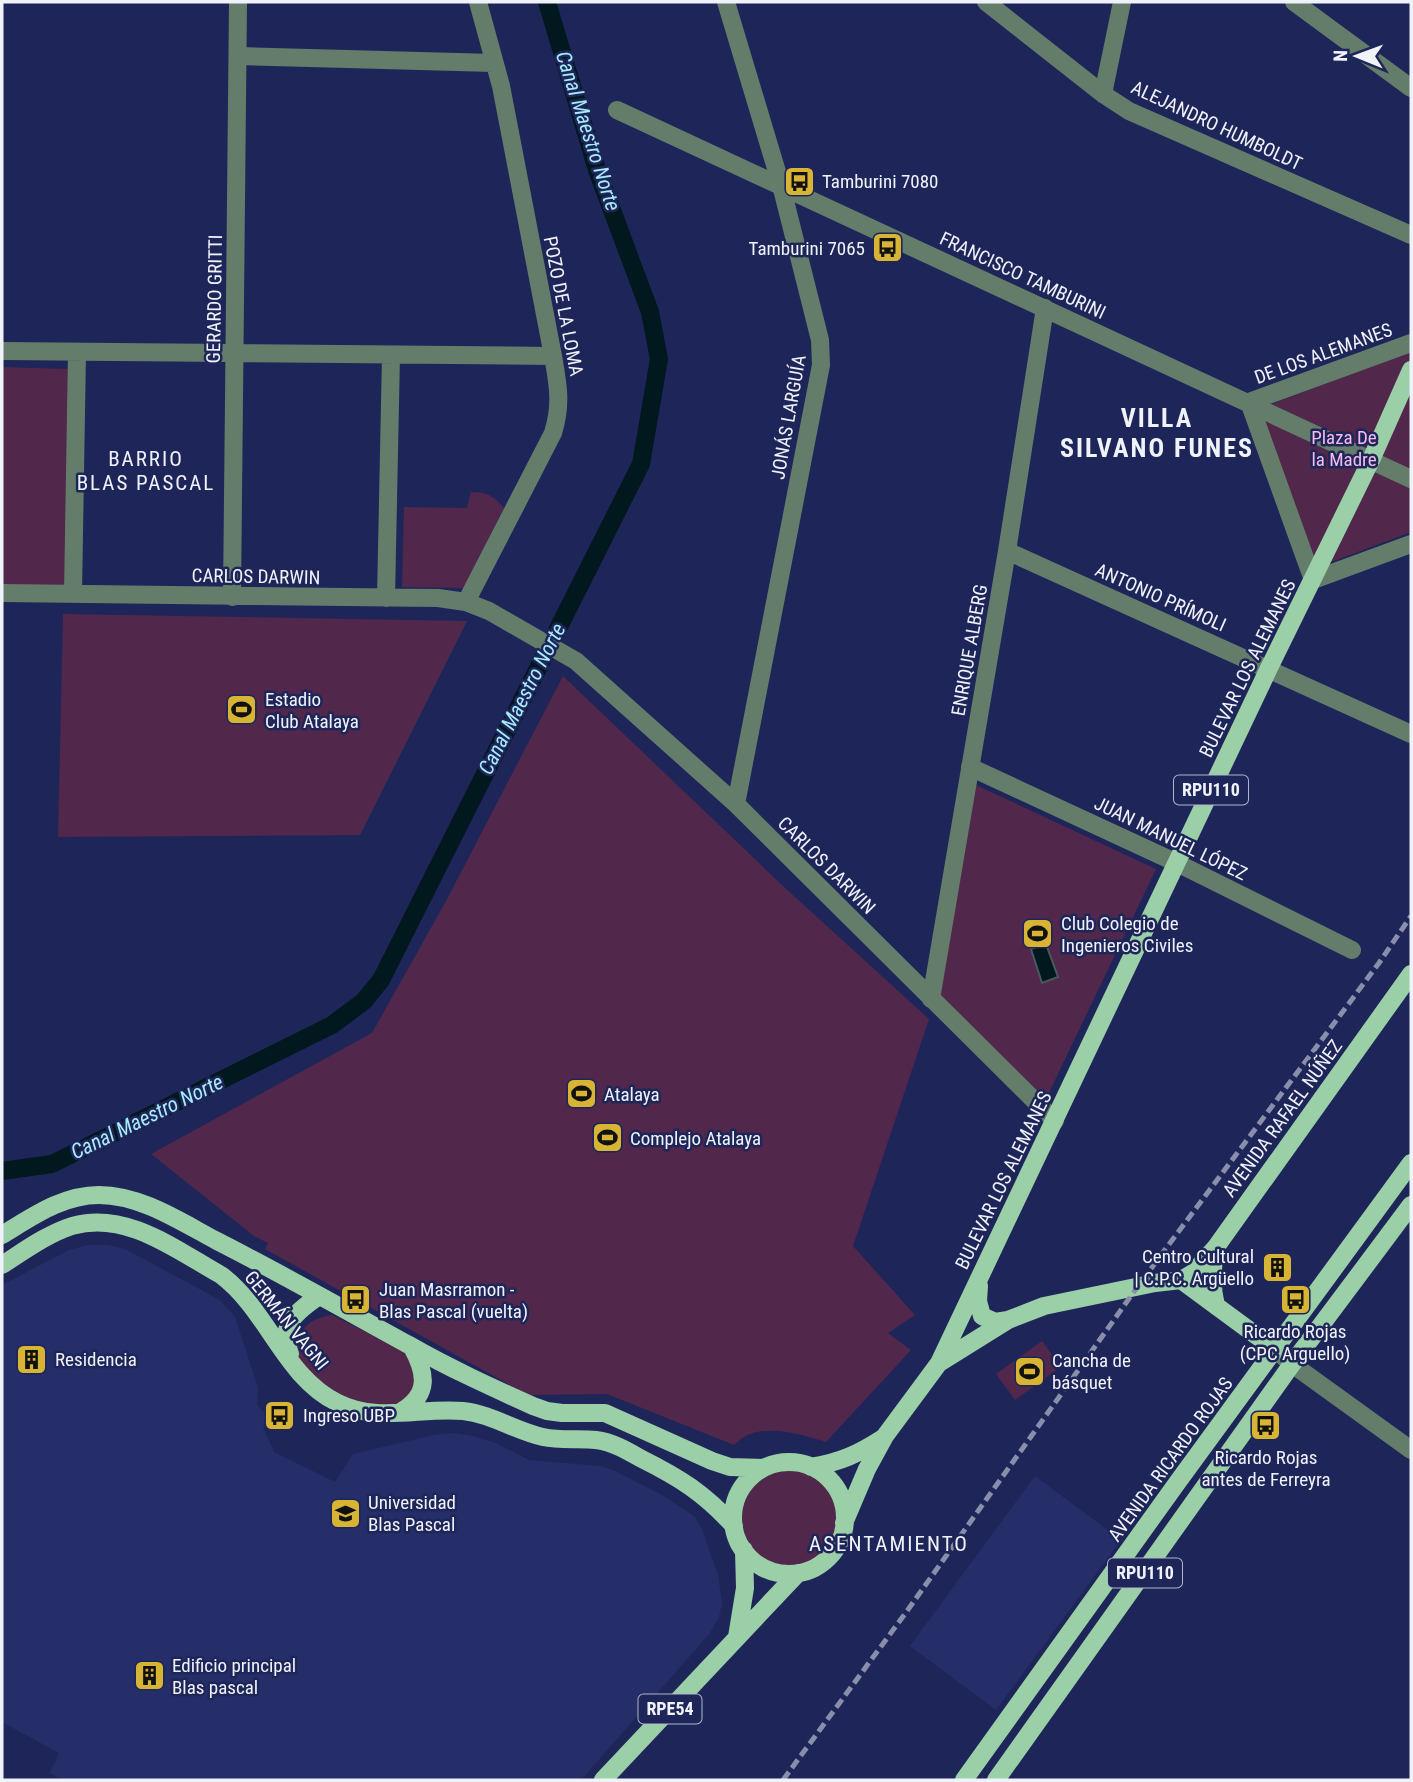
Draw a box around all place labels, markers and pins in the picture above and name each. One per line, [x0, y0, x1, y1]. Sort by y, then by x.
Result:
bus stop icon: Tamburini 7080 [782, 164, 816, 198]
place label: Tamburini 7080 [822, 170, 938, 193]
bus stop icon: Tamburini 7065 [871, 231, 905, 265]
place label: Tamburini 7065 [749, 237, 865, 260]
place label: Estadio Club Atalaya [265, 688, 359, 733]
sports icon: Estadio Club Atalaya [225, 693, 259, 727]
place label: Club Colegio de Ingenieros Civiles [1061, 912, 1193, 957]
sports icon: Club Colegio de Ingenieros Civiles [1021, 917, 1055, 951]
sports icon: Atalaya [564, 1077, 598, 1111]
place label: Atalaya [604, 1083, 660, 1106]
sports icon: Complejo Atalaya [590, 1121, 624, 1155]
place label: Complejo Atalaya [630, 1127, 761, 1150]
place label: Centro Cultural | C.P.C. Argüello [1134, 1245, 1254, 1290]
building icon: Centro Cultural | C.P.C. Argüello [1260, 1250, 1294, 1284]
place label: Juan Masrramon - Blas Pascal (vuelta) [379, 1278, 528, 1323]
bus stop icon: Juan Masrramon - Blas Pascal (vuelta) [339, 1283, 373, 1317]
bus stop icon: Ricardo Rojas (CPC Arguello) [1278, 1283, 1312, 1317]
place label: Ricardo Rojas (CPC Arguello) [1240, 1320, 1350, 1365]
building icon: Residencia [15, 1342, 49, 1376]
place label: Residencia [55, 1348, 137, 1371]
place label: Cancha de básquet [1052, 1349, 1131, 1394]
sports icon: Cancha de básquet [1012, 1354, 1046, 1388]
bus stop icon: Ingreso UBP [263, 1398, 297, 1432]
place label: Ingreso UBP [303, 1404, 395, 1427]
bus stop icon: Ricardo Rojas antes de Ferreyra [1249, 1409, 1283, 1443]
place label: Ricardo Rojas antes de Ferreyra [1201, 1446, 1331, 1491]
place label: Universidad Blas Pascal [368, 1491, 456, 1536]
school or university icon: Universidad Blas Pascal [328, 1496, 362, 1530]
place label: Edificio principal Blas pascal [172, 1654, 296, 1699]
building icon: Edificio principal Blas pascal [132, 1659, 166, 1693]

